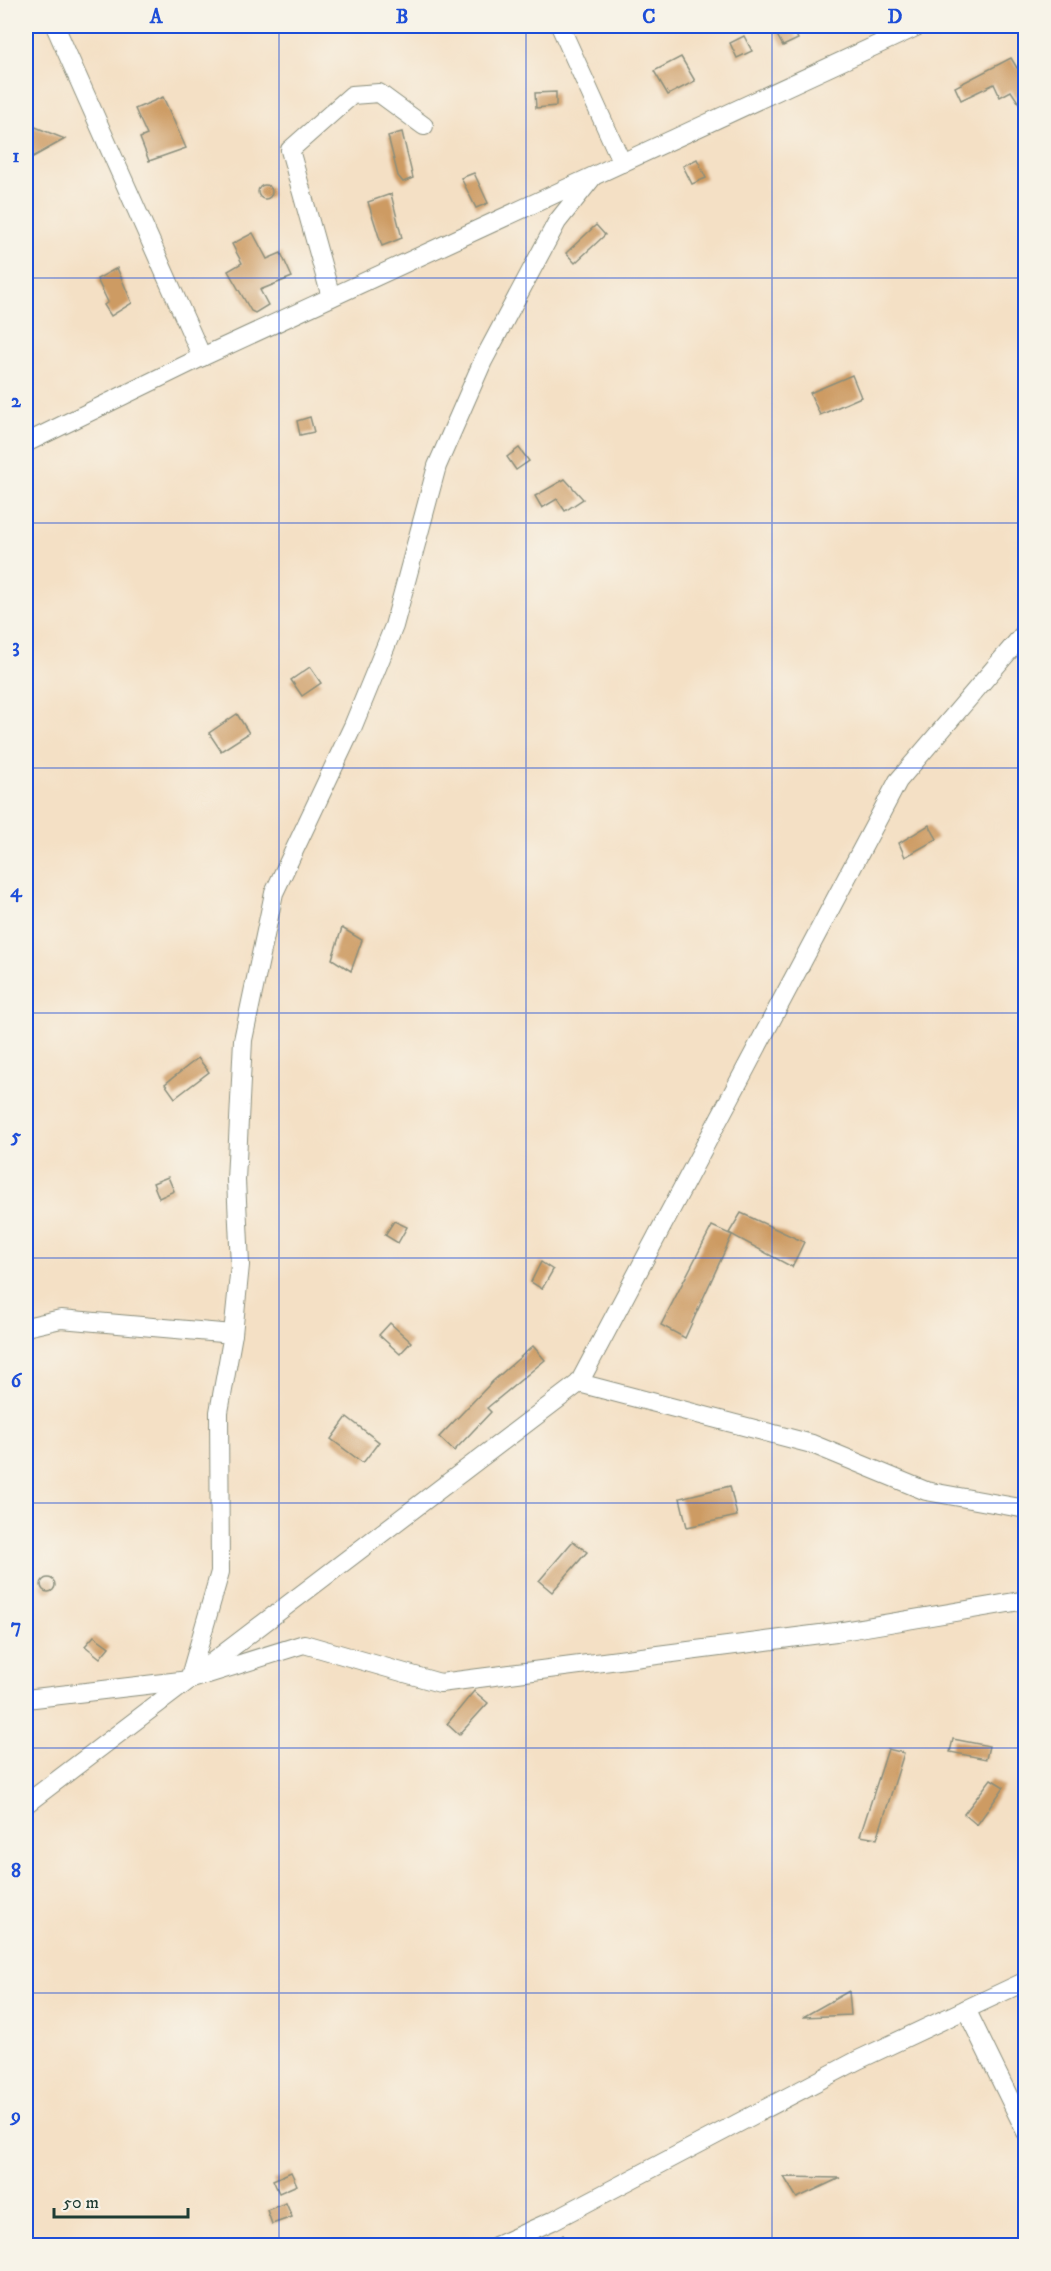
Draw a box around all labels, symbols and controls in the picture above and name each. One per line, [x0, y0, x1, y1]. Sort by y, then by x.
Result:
text: A [149, 5, 164, 30]
text: B [396, 5, 408, 30]
text: C [642, 5, 656, 30]
text: D [888, 5, 903, 30]
text: 1 [12, 144, 20, 169]
text: 2 [11, 389, 22, 414]
text: 3 [12, 634, 20, 659]
text: 4 [10, 879, 23, 904]
text: 5 [10, 1124, 21, 1149]
text: 6 [11, 1369, 23, 1394]
text: 7 [11, 1614, 21, 1639]
text: 8 [11, 1859, 21, 1884]
text: 9 [9, 2104, 21, 2129]
scale bar [54, 2181, 188, 2219]
text: 50 m [63, 2192, 99, 2214]

